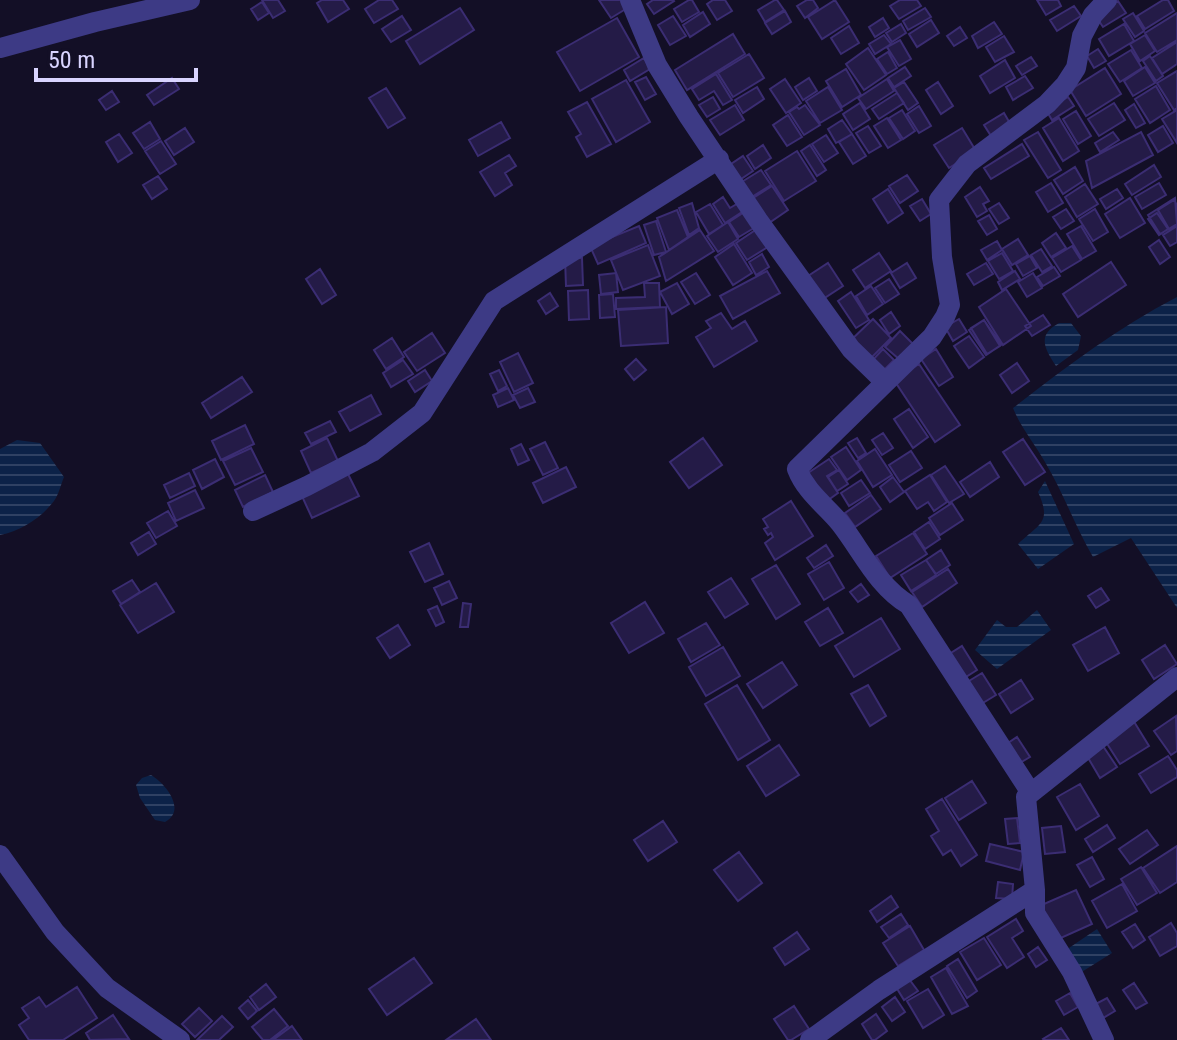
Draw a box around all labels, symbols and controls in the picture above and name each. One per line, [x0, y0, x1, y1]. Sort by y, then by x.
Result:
scale bar [36, 32, 196, 82]
text: 50 m [48, 46, 95, 74]

